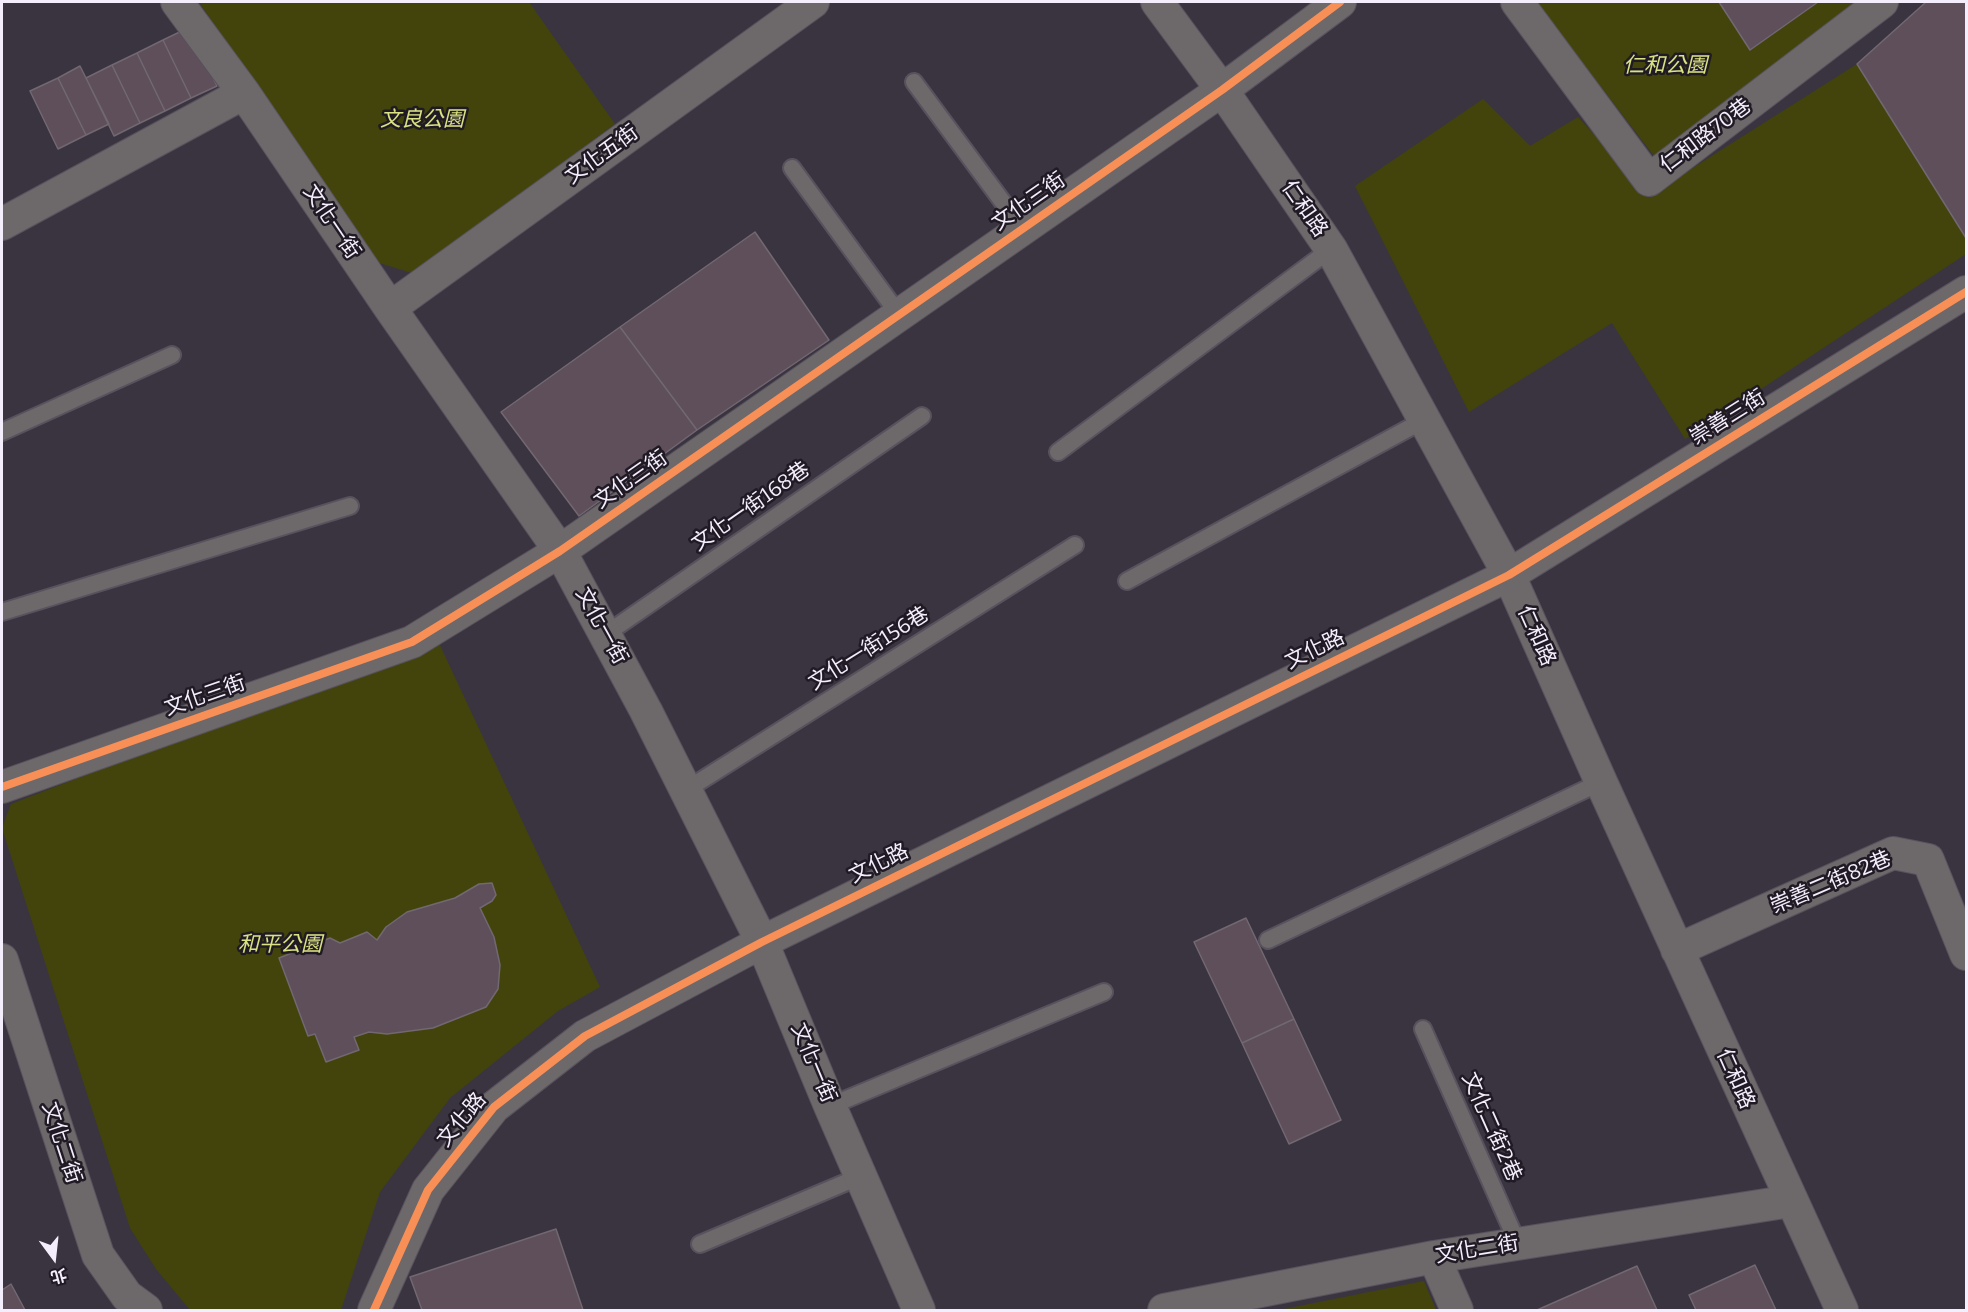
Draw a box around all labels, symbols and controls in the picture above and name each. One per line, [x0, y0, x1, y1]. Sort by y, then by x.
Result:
park label: 仁和公園 [1623, 53, 1707, 79]
street label: 仁和路70巷 [1655, 94, 1757, 178]
park label: 文良公園 [380, 107, 464, 133]
street label: 文化五街 [561, 120, 643, 190]
street label: 文化三街 [987, 168, 1071, 236]
street label: 仁和路 [1276, 176, 1332, 242]
street label: 文化一街 [297, 180, 365, 264]
street label: 崇善三街 [1686, 385, 1770, 451]
street label: 文化三街 [589, 446, 673, 514]
street label: 文化一街168巷 [687, 457, 815, 557]
street label: 文化一街 [570, 583, 632, 669]
street label: 文化一街156巷 [804, 602, 934, 696]
street label: 仁和路 [1512, 602, 1560, 670]
street label: 文化路 [1281, 625, 1349, 675]
street label: 文化三街 [161, 670, 249, 722]
street label: 文化路 [845, 839, 913, 889]
street label: 崇善二街82巷 [1767, 846, 1895, 920]
park label: 和平公園 [238, 932, 322, 958]
street label: 文化一街 [785, 1019, 841, 1107]
street label: 仁和路 [1711, 1045, 1759, 1113]
street label: 文化二街2巷 [1456, 1069, 1526, 1185]
street label: 文化路 [432, 1088, 492, 1152]
street label: 文化二街 [36, 1099, 86, 1187]
north arrow [24, 1228, 84, 1288]
street label: 文化二街 [1434, 1231, 1520, 1269]
text: 北 [49, 1265, 69, 1287]

